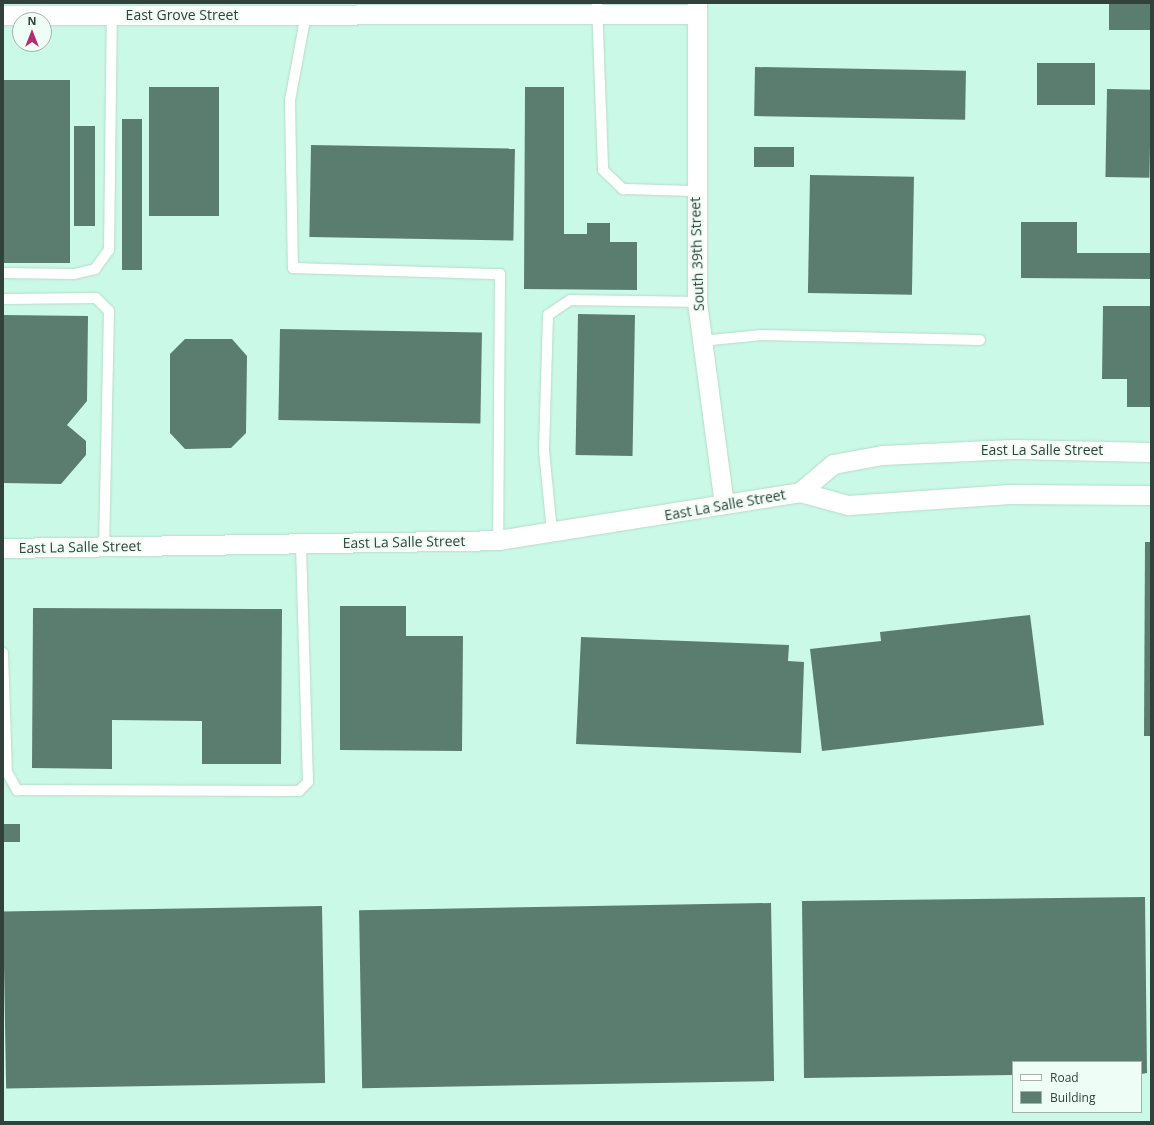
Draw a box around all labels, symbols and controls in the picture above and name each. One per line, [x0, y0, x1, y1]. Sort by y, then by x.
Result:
street label: East Grove Street [126, 7, 238, 23]
north arrow [12, 12, 52, 52]
text: N [28, 13, 36, 28]
street label: South 39th Street [687, 197, 707, 311]
street label: East La Salle Street [981, 442, 1103, 458]
street label: East La Salle Street [663, 486, 787, 524]
street label: East La Salle Street [343, 533, 465, 551]
street label: East La Salle Street [19, 538, 141, 556]
legend [1012, 1061, 1142, 1113]
text: Road [1050, 1069, 1079, 1086]
text: Building [1050, 1089, 1095, 1106]

